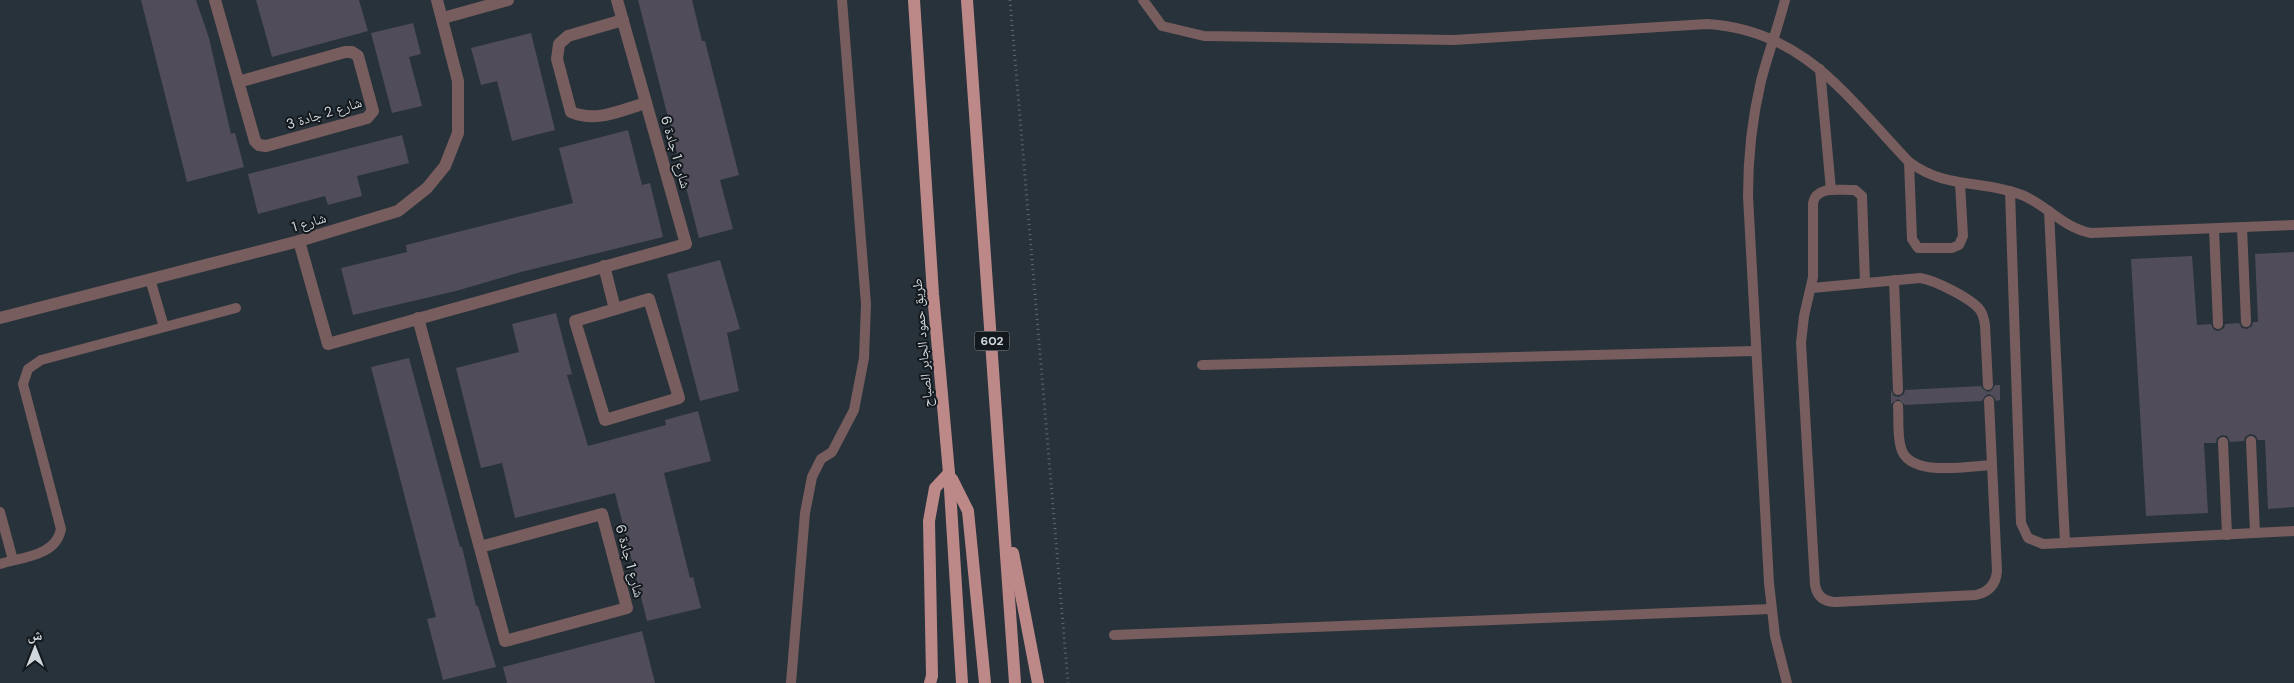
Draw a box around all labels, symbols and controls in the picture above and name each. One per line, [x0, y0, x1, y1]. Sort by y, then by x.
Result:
street label: شارع 2 جادة 3 [284, 93, 364, 134]
street label: شارع 1 جادة 6 [656, 114, 695, 191]
street label: شارع 1 [290, 208, 329, 237]
street label: طريق حمود الجابر الصباح [907, 278, 938, 408]
road number: 602 [974, 332, 1010, 351]
street label: شارع 1 جادة 6 [611, 522, 648, 600]
north arrow [10, 623, 60, 673]
text: ش [28, 626, 43, 644]

